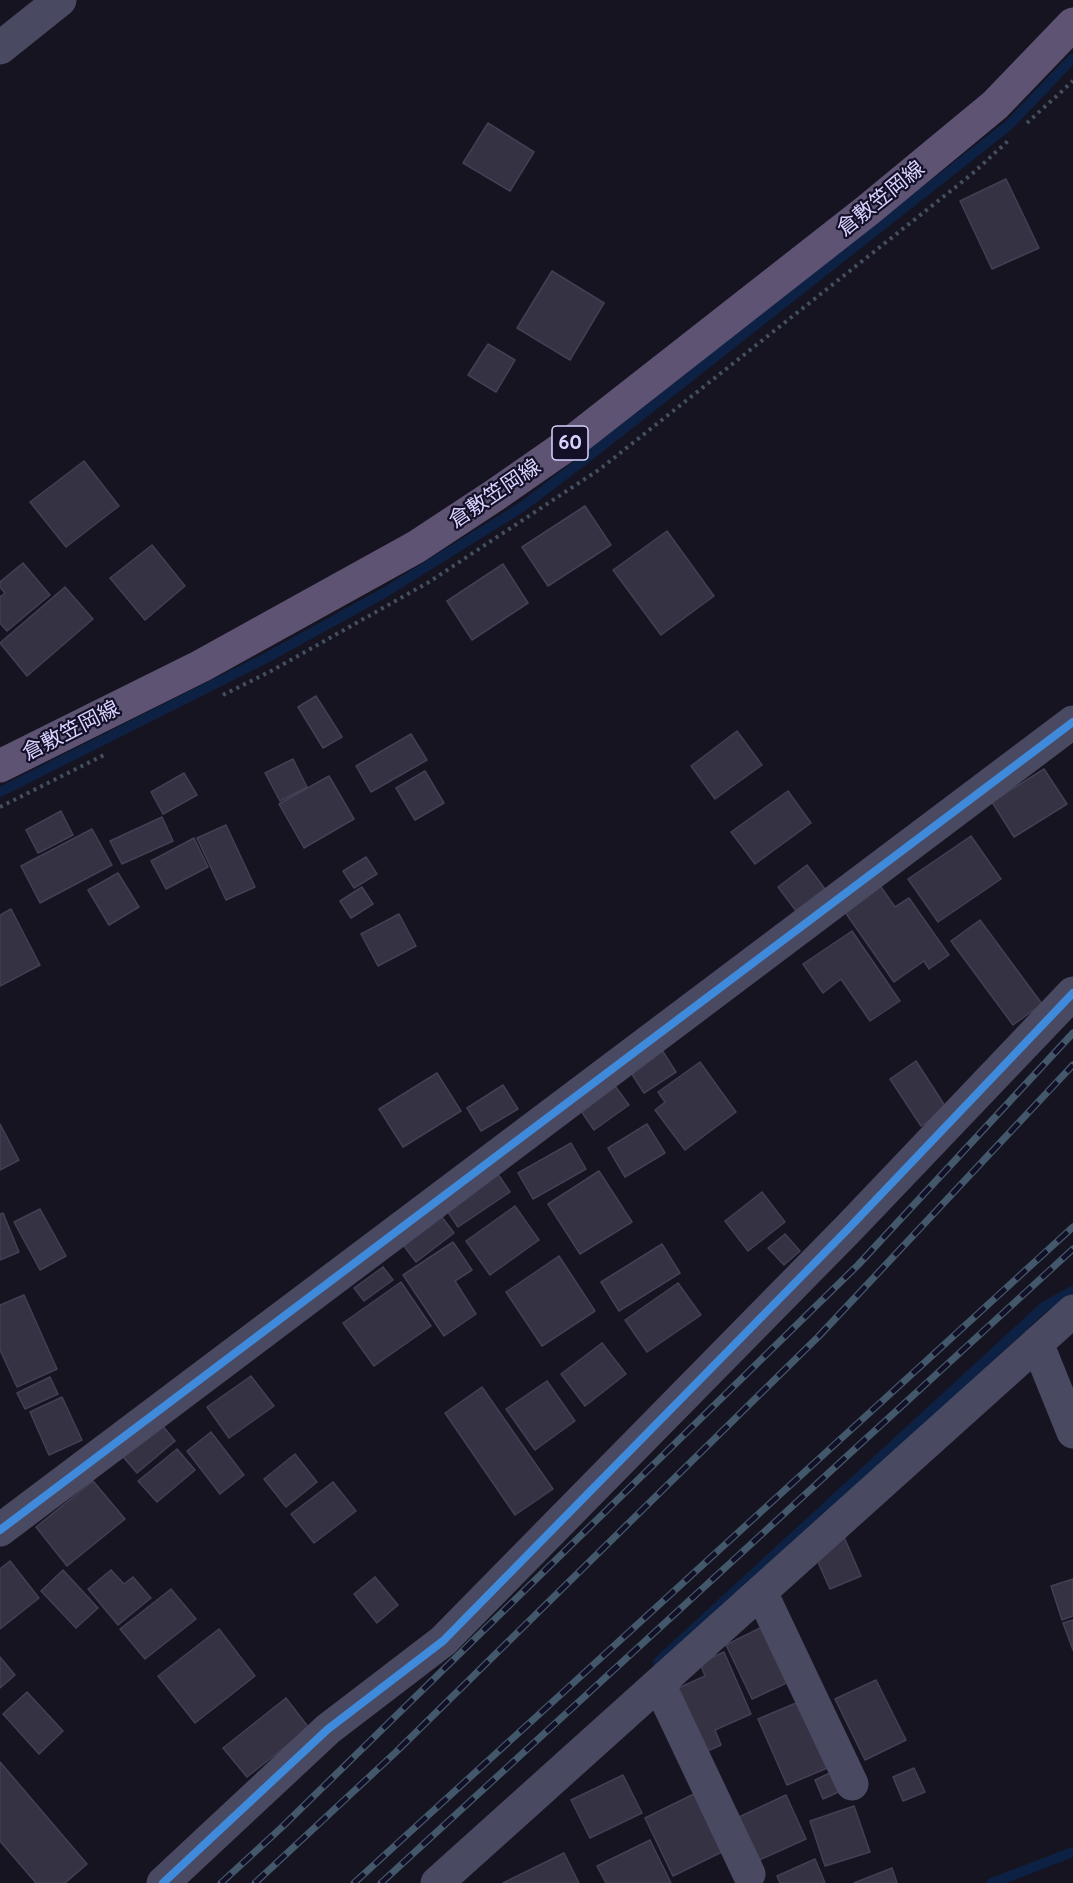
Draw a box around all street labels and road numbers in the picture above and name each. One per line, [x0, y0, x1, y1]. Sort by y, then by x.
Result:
street label: 倉敷笠岡線 [832, 156, 930, 242]
road number: 60 [552, 426, 588, 460]
street label: 倉敷笠岡線 [444, 454, 546, 534]
street label: 倉敷笠岡線 [19, 696, 123, 766]

